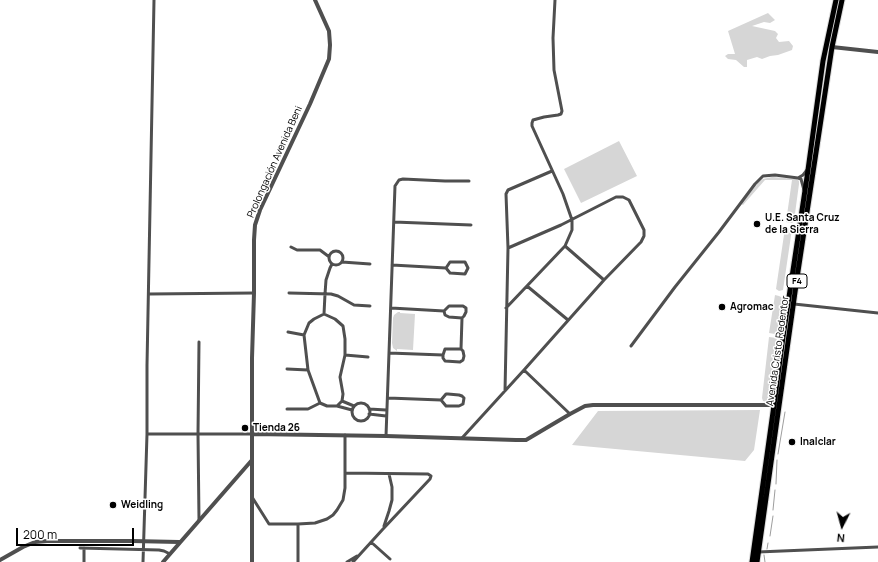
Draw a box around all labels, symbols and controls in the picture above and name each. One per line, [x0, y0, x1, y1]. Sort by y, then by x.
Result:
street label: Prolongación Avenida Beni [245, 104, 305, 220]
place label: U.E. Santa Cruz de la Sierra [765, 212, 840, 236]
marker: U.E. Santa Cruz de la Sierra [752, 219, 762, 229]
road number: F4 [787, 274, 807, 288]
street label: Avenida Cristo Redentor [764, 295, 792, 407]
place label: Agromac [730, 301, 773, 313]
marker: Agromac [717, 302, 727, 312]
place label: Tienda 26 [253, 422, 300, 434]
marker: Tienda 26 [240, 423, 250, 433]
place label: Inalclar [800, 436, 836, 448]
marker: Inalclar [787, 437, 797, 447]
place label: Weidling [121, 499, 163, 511]
marker: Weidling [108, 500, 118, 510]
north arrow [822, 506, 862, 546]
scale bar [18, 520, 136, 546]
text: 200 m [23, 526, 57, 543]
text: N [836, 531, 845, 546]

